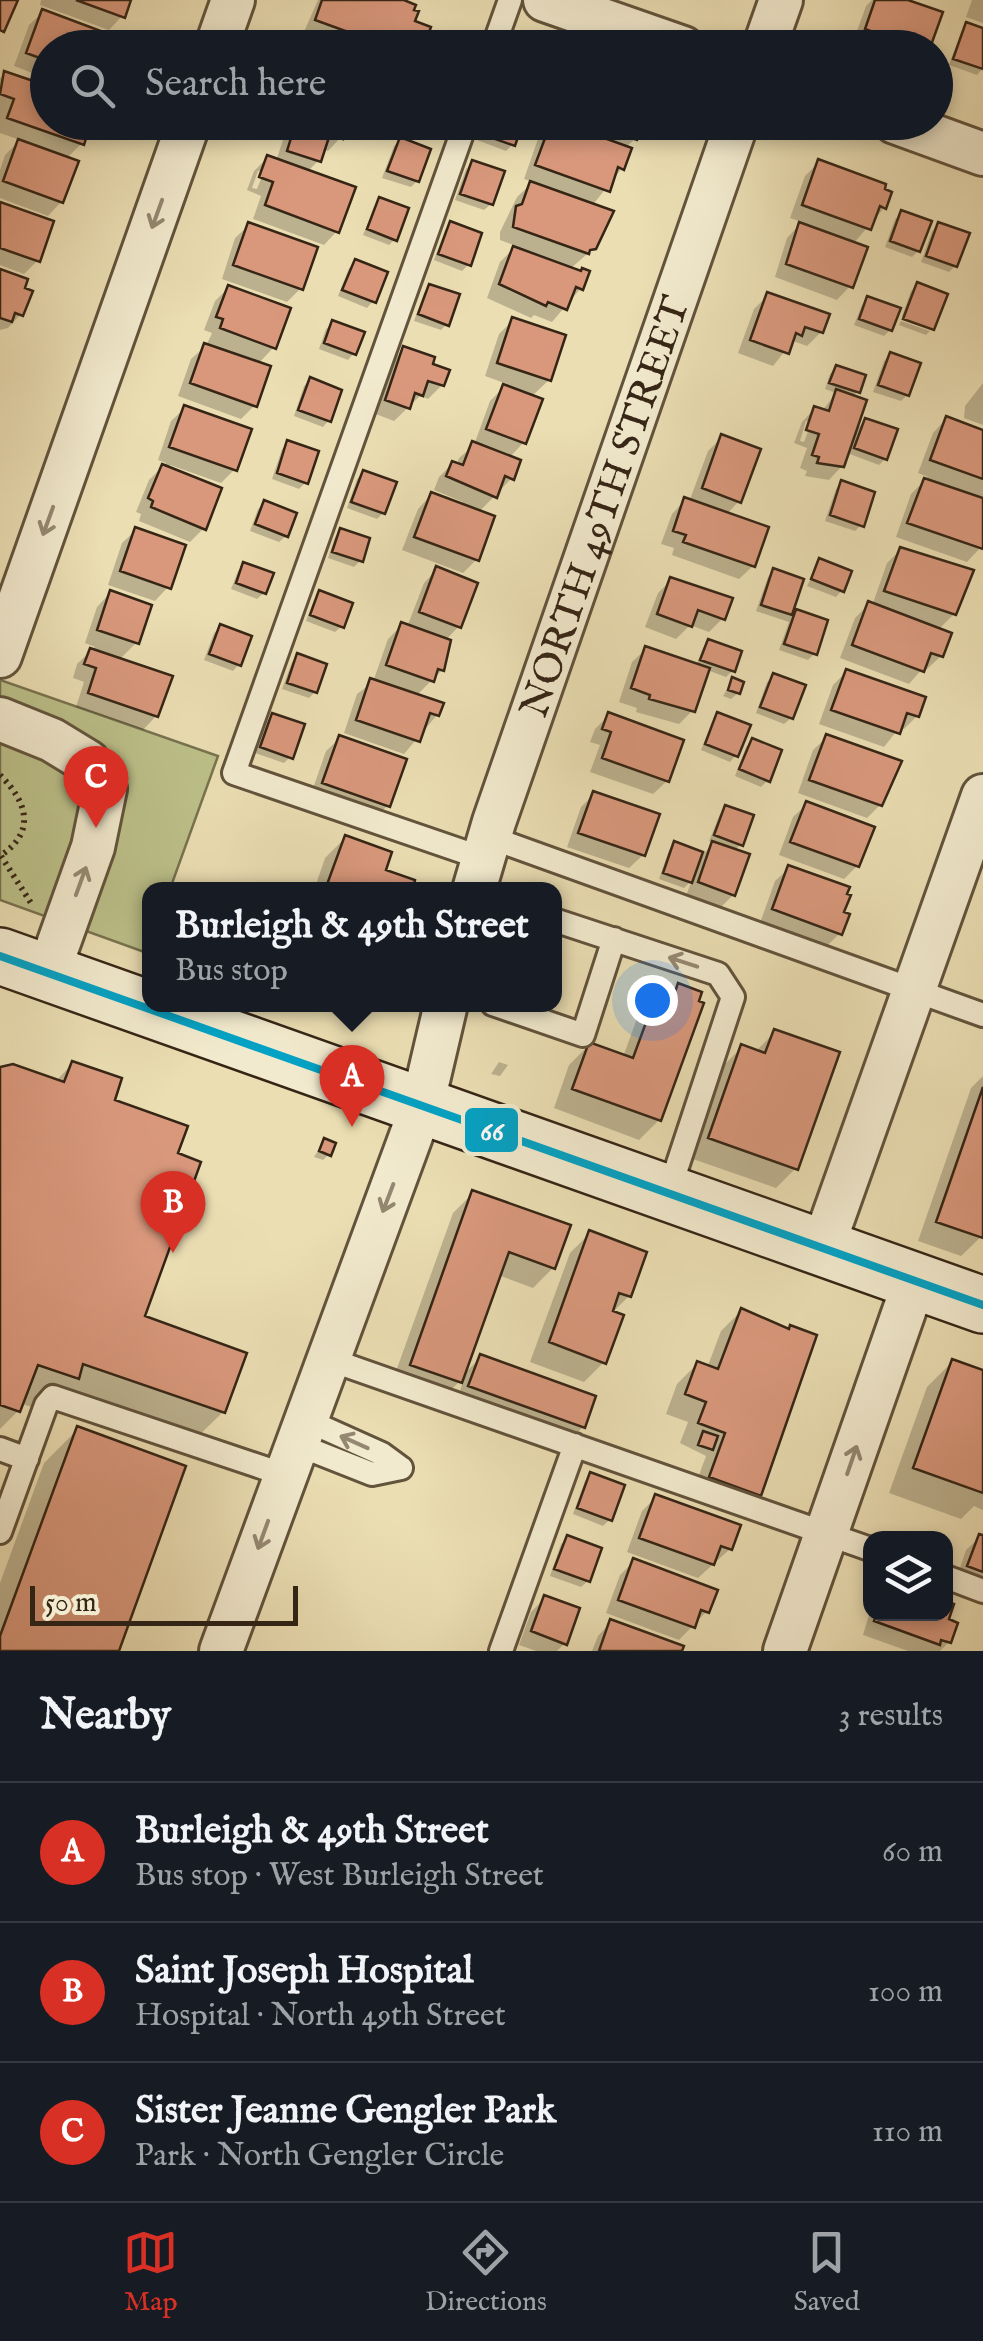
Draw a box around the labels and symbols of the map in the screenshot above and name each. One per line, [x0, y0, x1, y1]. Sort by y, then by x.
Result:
one-way arrow [147, 198, 165, 229]
street label: NORTH 49TH STREET [510, 290, 704, 725]
one-way arrow [38, 504, 56, 535]
pin: C [64, 746, 128, 828]
one-way arrow [73, 866, 91, 897]
one-way arrow [668, 952, 700, 970]
your location [627, 975, 678, 1026]
pin: A [320, 1044, 384, 1127]
line badge: 66 [463, 1106, 520, 1154]
text: 66 [480, 1115, 505, 1150]
pin: B [140, 1170, 206, 1253]
one-way arrow [378, 1181, 396, 1212]
one-way arrow [340, 1431, 370, 1450]
one-way arrow [844, 1445, 862, 1476]
one-way arrow [253, 1519, 271, 1550]
scale bar [30, 1581, 298, 1626]

